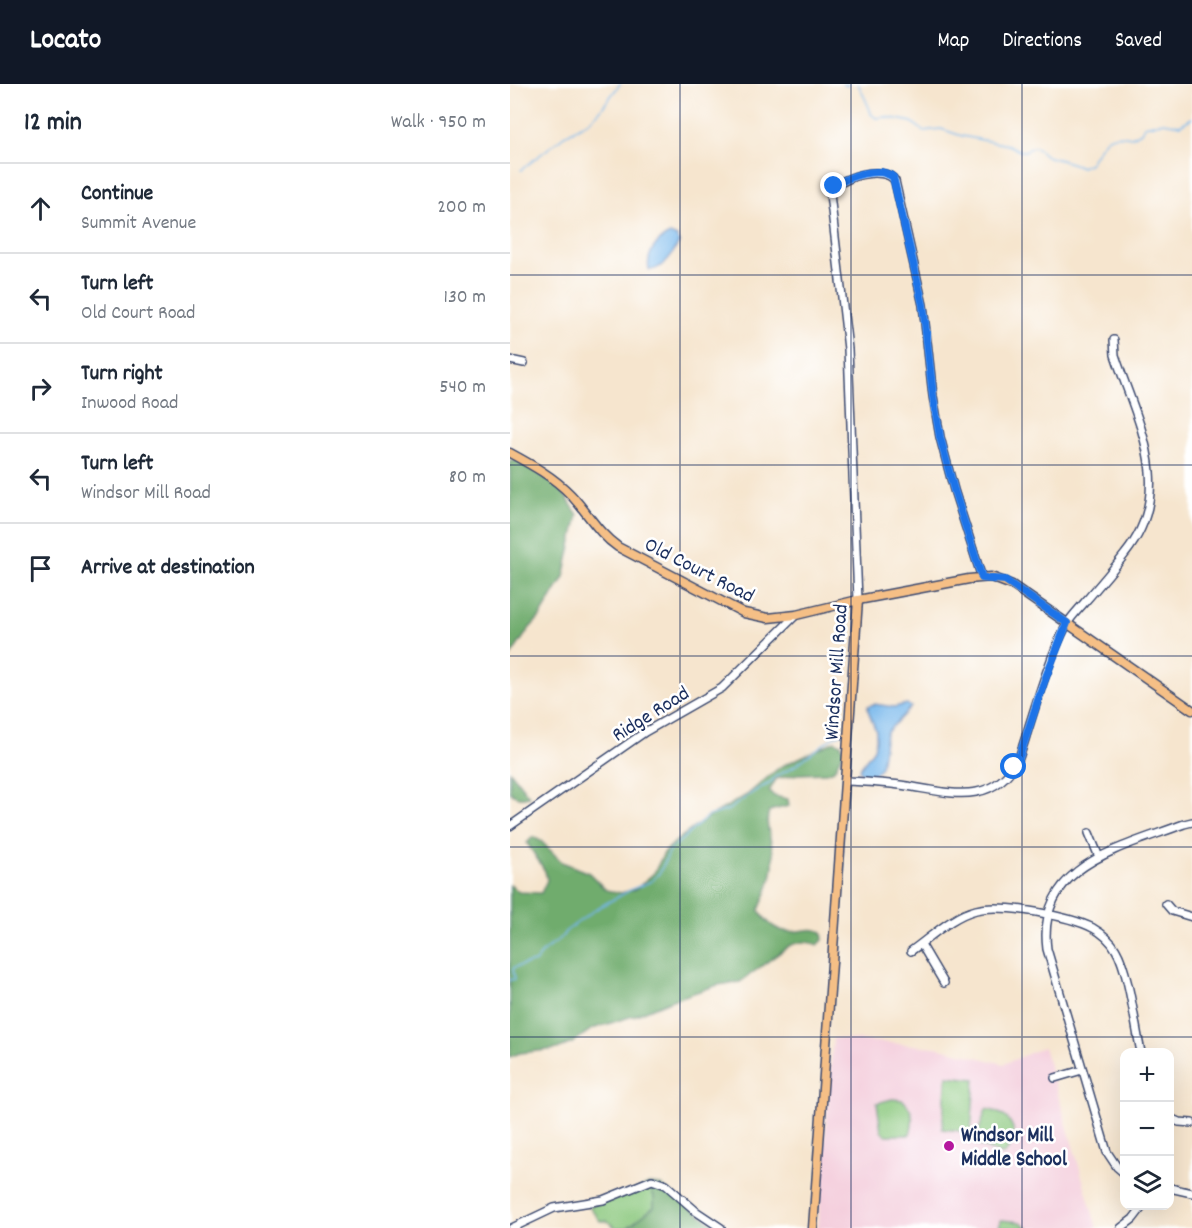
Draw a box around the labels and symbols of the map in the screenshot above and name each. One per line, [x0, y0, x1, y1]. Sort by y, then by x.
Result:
route end [820, 172, 846, 198]
street label: Old Court Road [638, 531, 759, 612]
street label: Windsor Mill Road [818, 603, 858, 741]
street label: Ridge Road [607, 680, 696, 751]
route start [1000, 753, 1026, 779]
place label: Windsor Mill Middle School [961, 1122, 1068, 1176]
marker: Windsor Mill Middle School [942, 1139, 956, 1153]

